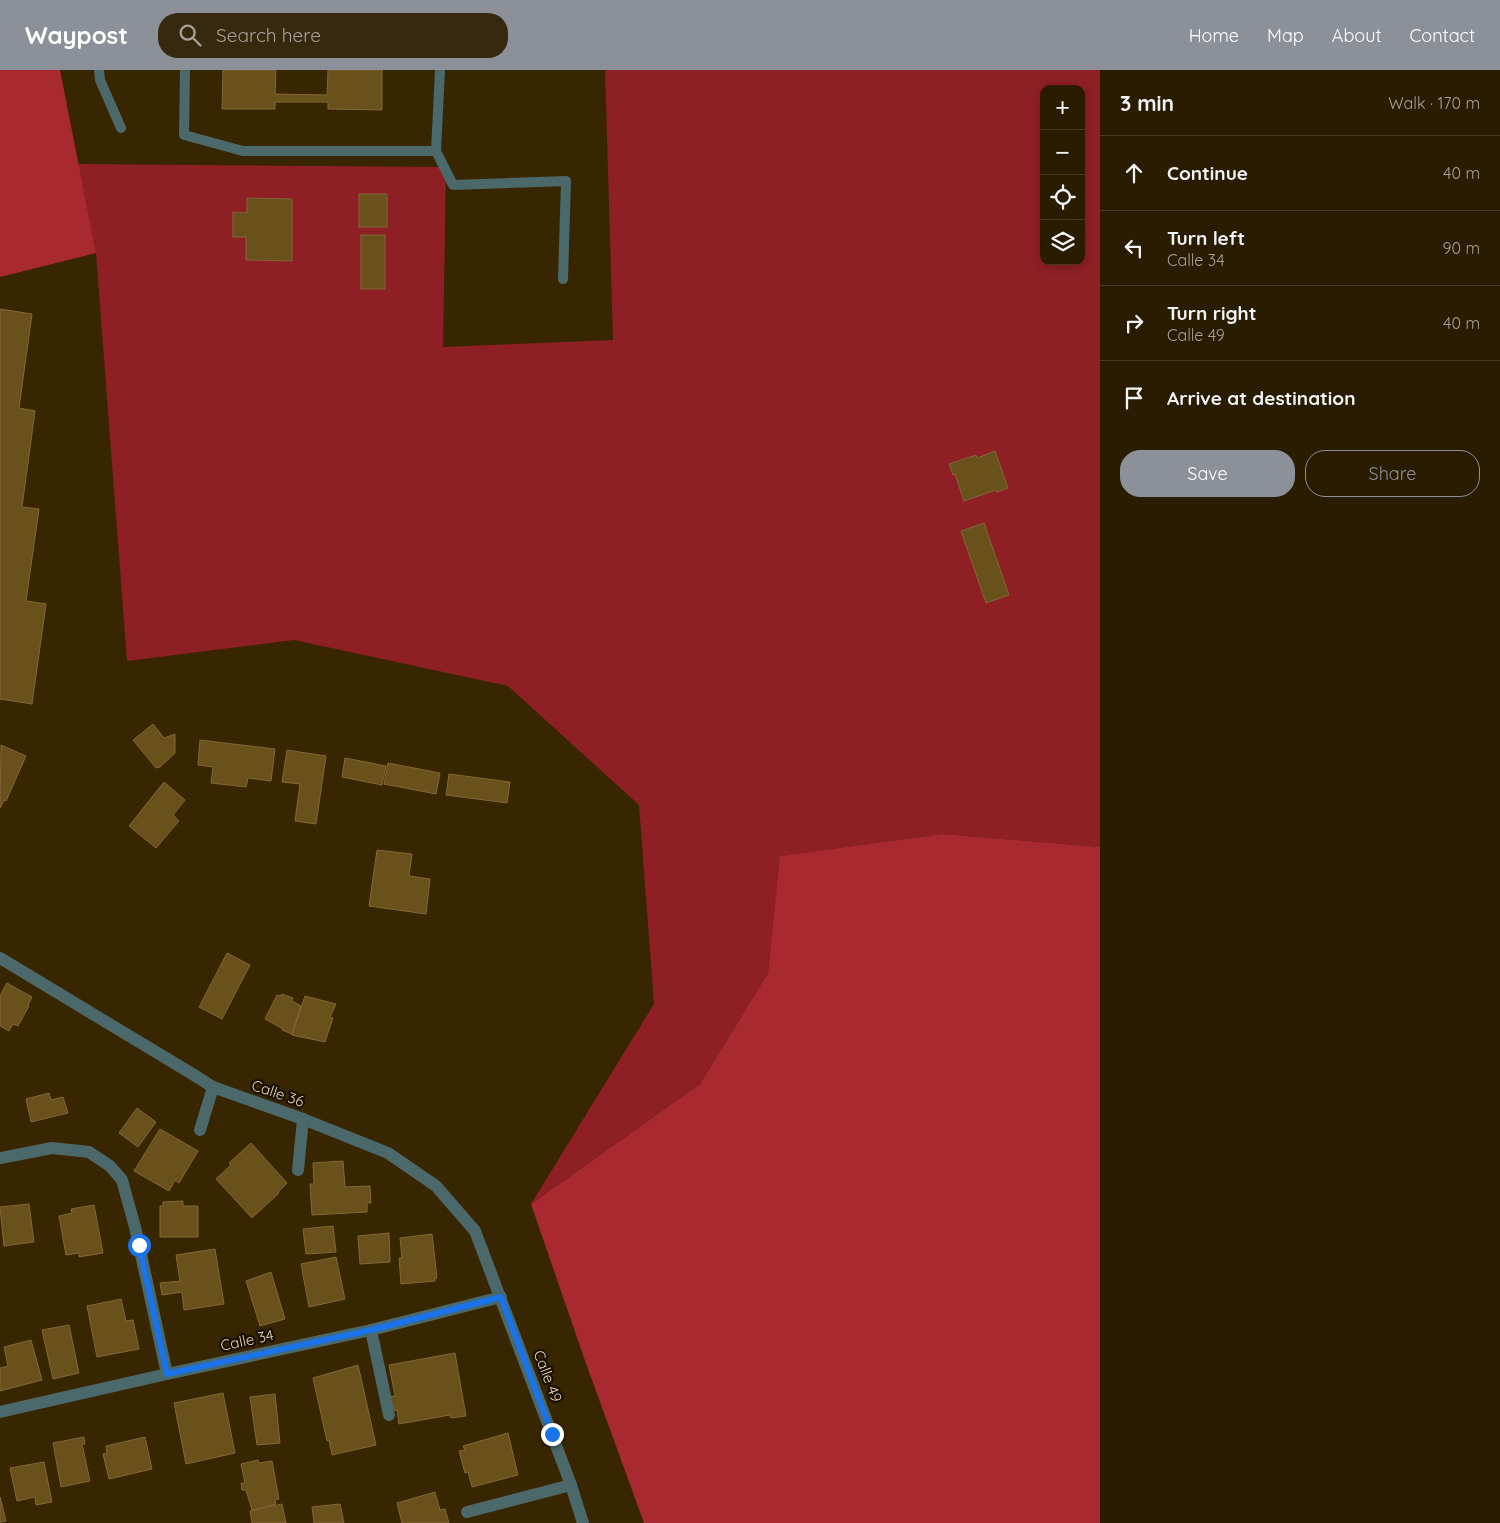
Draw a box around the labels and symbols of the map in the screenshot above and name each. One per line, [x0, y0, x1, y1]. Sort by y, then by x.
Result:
street label: Calle 36 [249, 1075, 307, 1111]
route start [128, 1234, 151, 1257]
street label: Calle 34 [219, 1325, 275, 1355]
street label: Calle 49 [529, 1347, 567, 1405]
route end [541, 1423, 564, 1446]

